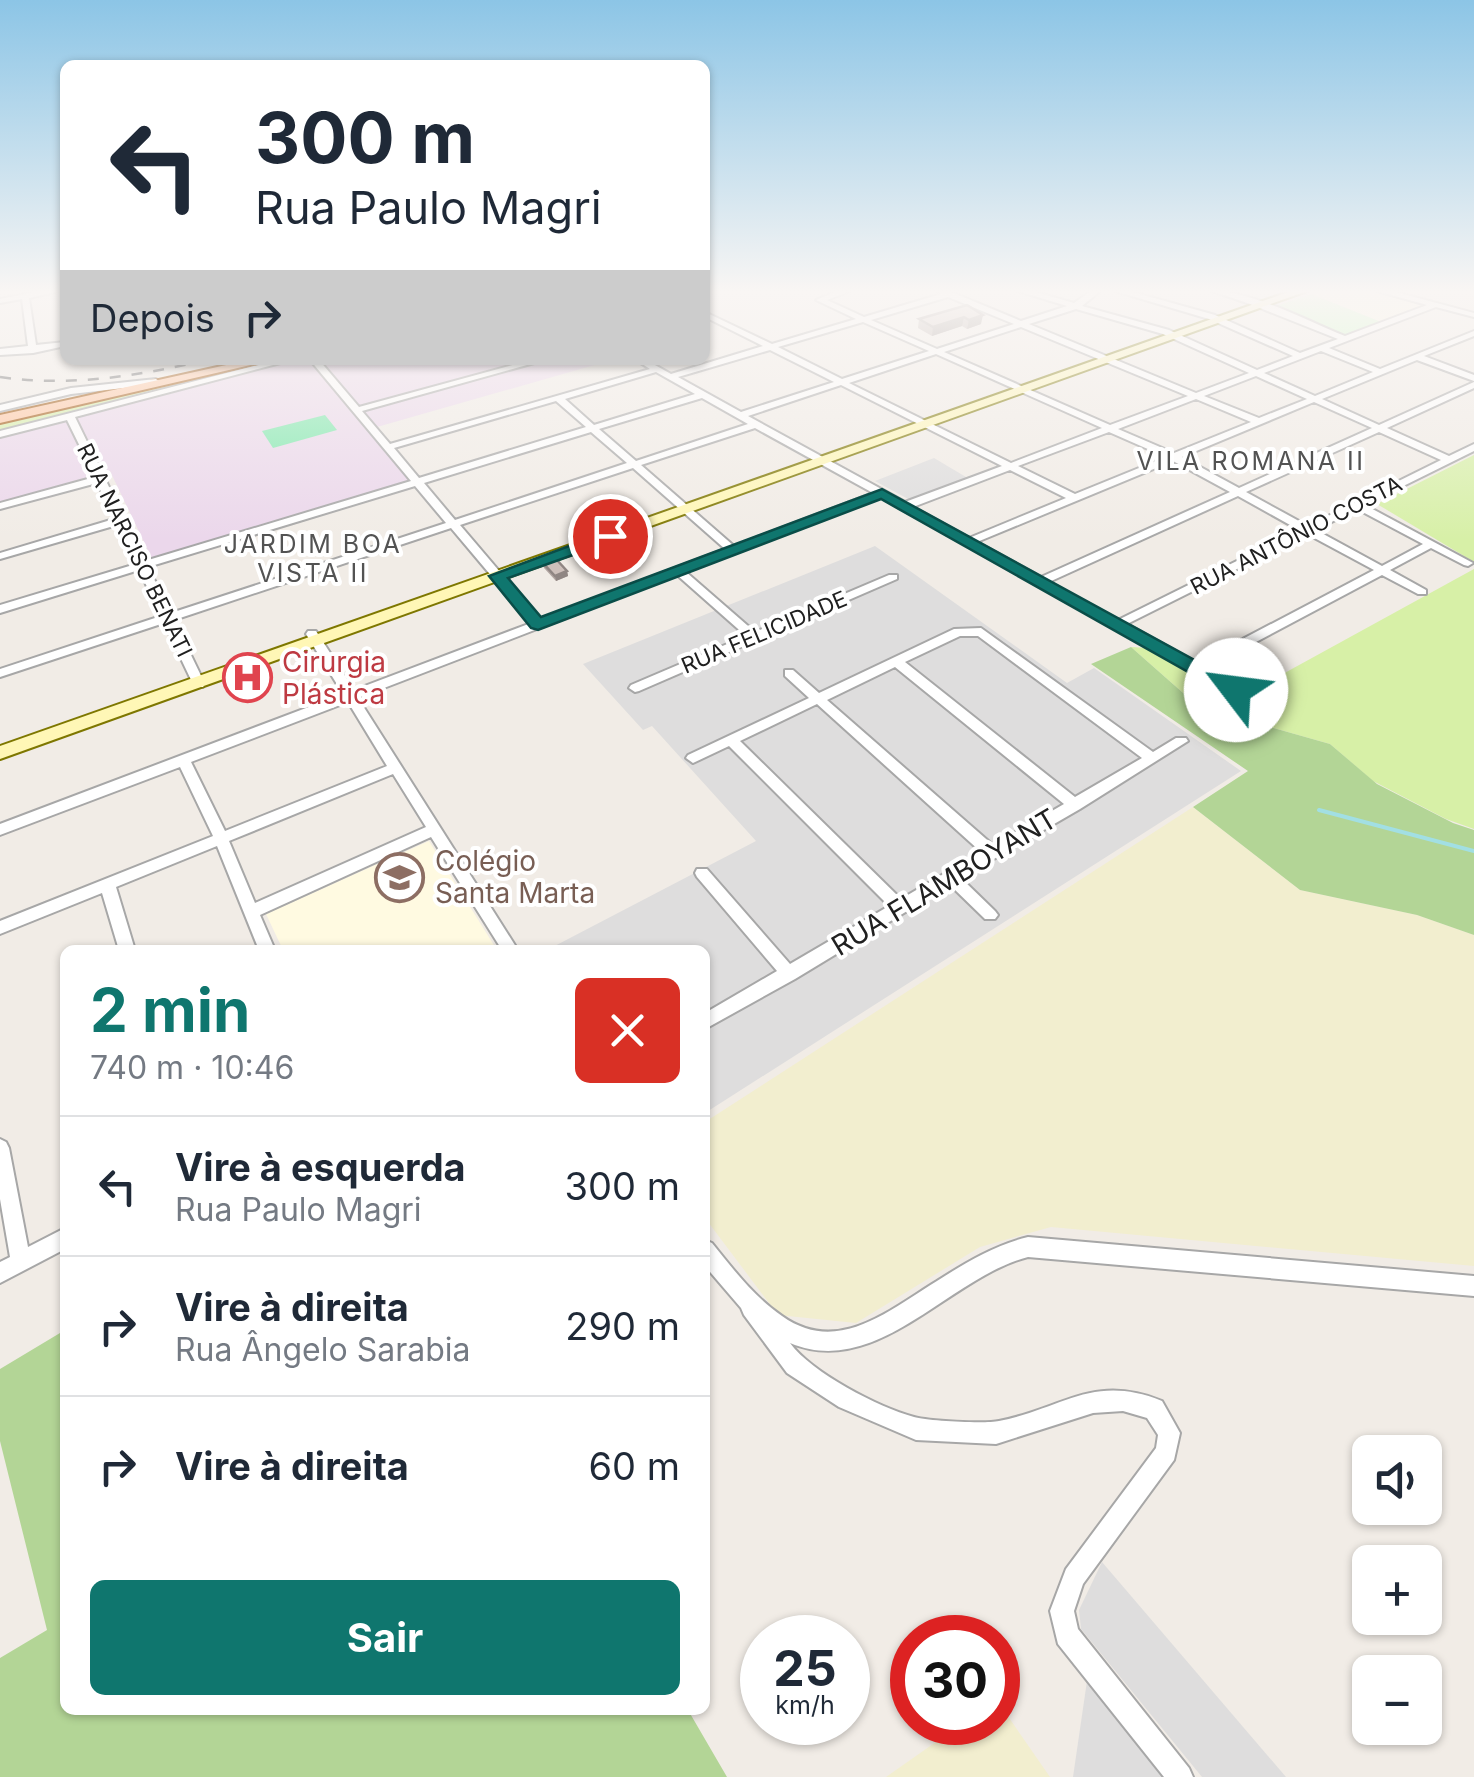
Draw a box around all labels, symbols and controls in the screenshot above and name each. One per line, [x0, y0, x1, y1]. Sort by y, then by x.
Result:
text: 300 m [255, 95, 475, 180]
icon: left [90, 100, 220, 230]
text: Rua Paulo Magri [255, 180, 602, 235]
icon: right [235, 290, 290, 345]
text: Depois [90, 295, 215, 341]
street label: RUA NARCISO BENATI [72, 439, 198, 661]
district label: VILA ROMANA II [1137, 446, 1365, 476]
street label: RUA ANTÔNIO COSTA [1186, 470, 1406, 600]
pin [568, 494, 653, 579]
icon: arrive [583, 509, 638, 564]
district label: JARDIM BOA VISTA II [224, 529, 402, 588]
street label: RUA FELICIDADE [677, 585, 851, 679]
position arrow [1184, 638, 1288, 742]
place label: Cirurgia Plástica [282, 645, 386, 711]
hospital icon: Cirurgia Plástica [221, 652, 273, 704]
street label: RUA FLAMBOYANT [825, 801, 1063, 963]
place label: Colégio Santa Marta [435, 844, 595, 910]
school or university icon: Colégio Santa Marta [374, 851, 426, 903]
text: 2 min [90, 974, 250, 1046]
button: close [575, 978, 680, 1083]
text: 740 m · 10:46 [90, 1048, 294, 1087]
text: Vire à esquerda [175, 1144, 466, 1190]
icon: left [90, 1159, 145, 1214]
text: 300 m [565, 1163, 680, 1209]
text: Rua Paulo Magri [175, 1190, 422, 1229]
text: Vire à direita [175, 1284, 409, 1330]
icon: right [90, 1299, 145, 1354]
text: 290 m [565, 1303, 680, 1349]
text: Rua Ângelo Sarabia [175, 1330, 471, 1369]
map controls [1352, 1435, 1442, 1745]
button: sound [1352, 1435, 1442, 1525]
icon: right [90, 1439, 145, 1494]
text: Vire à direita [175, 1443, 409, 1489]
text: 60 m [588, 1443, 680, 1489]
button: + [1352, 1545, 1442, 1635]
button: Sair [90, 1580, 680, 1695]
speed limit sign: 30 [890, 1615, 1020, 1745]
text: 25 [773, 1638, 837, 1698]
button: − [1352, 1655, 1442, 1745]
text: km/h [775, 1690, 835, 1720]

